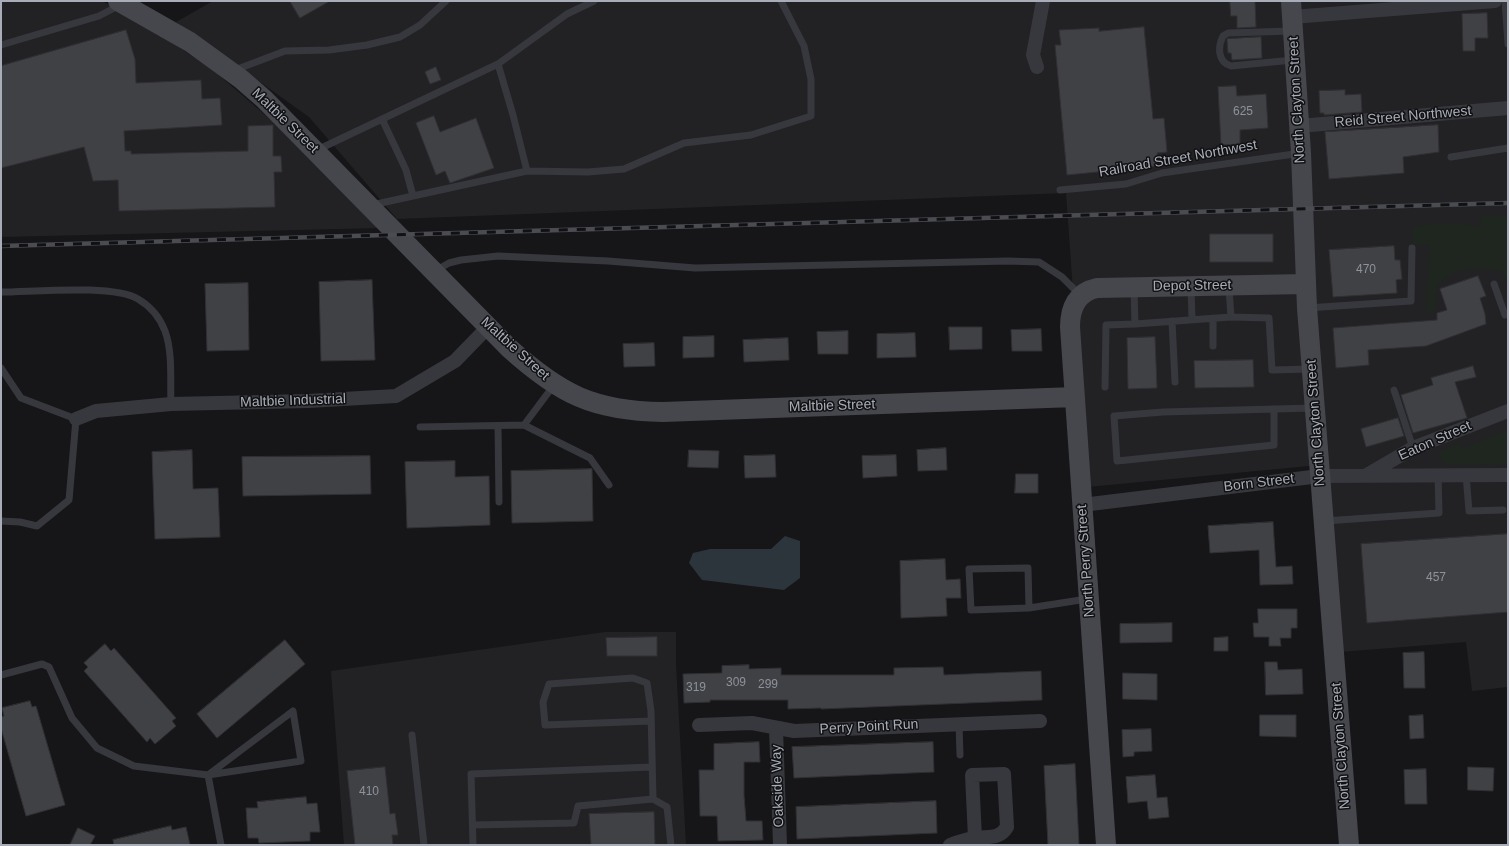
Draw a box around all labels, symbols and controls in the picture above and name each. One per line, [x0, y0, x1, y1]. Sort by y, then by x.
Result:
street label: North Clayton Street [1285, 36, 1309, 164]
street label: Maltbie Street [248, 85, 322, 157]
street label: Reid Street Northwest [1334, 103, 1472, 131]
house number: 625 [1233, 105, 1253, 119]
street label: Railroad Street Northwest [1098, 137, 1258, 181]
house number: 470 [1356, 263, 1376, 277]
street label: Depot Street [1153, 277, 1231, 295]
street label: Maltbie Street [477, 314, 553, 384]
street label: North Clayton Street [1303, 359, 1329, 487]
street label: Maltbie Industrial [240, 391, 346, 411]
street label: Maltbie Street [789, 396, 875, 416]
street label: Eaton Street [1396, 417, 1474, 465]
street label: Born Street [1223, 470, 1295, 496]
street label: North Perry Street [1074, 504, 1098, 618]
house number: 457 [1426, 571, 1446, 585]
house number: 309 [726, 676, 746, 690]
house number: 299 [758, 678, 778, 692]
house number: 319 [686, 681, 706, 695]
street label: North Clayton Street [1328, 682, 1354, 810]
street label: Perry Point Run [819, 716, 919, 738]
street label: Oakside Way [768, 744, 788, 828]
house number: 410 [359, 785, 379, 799]

